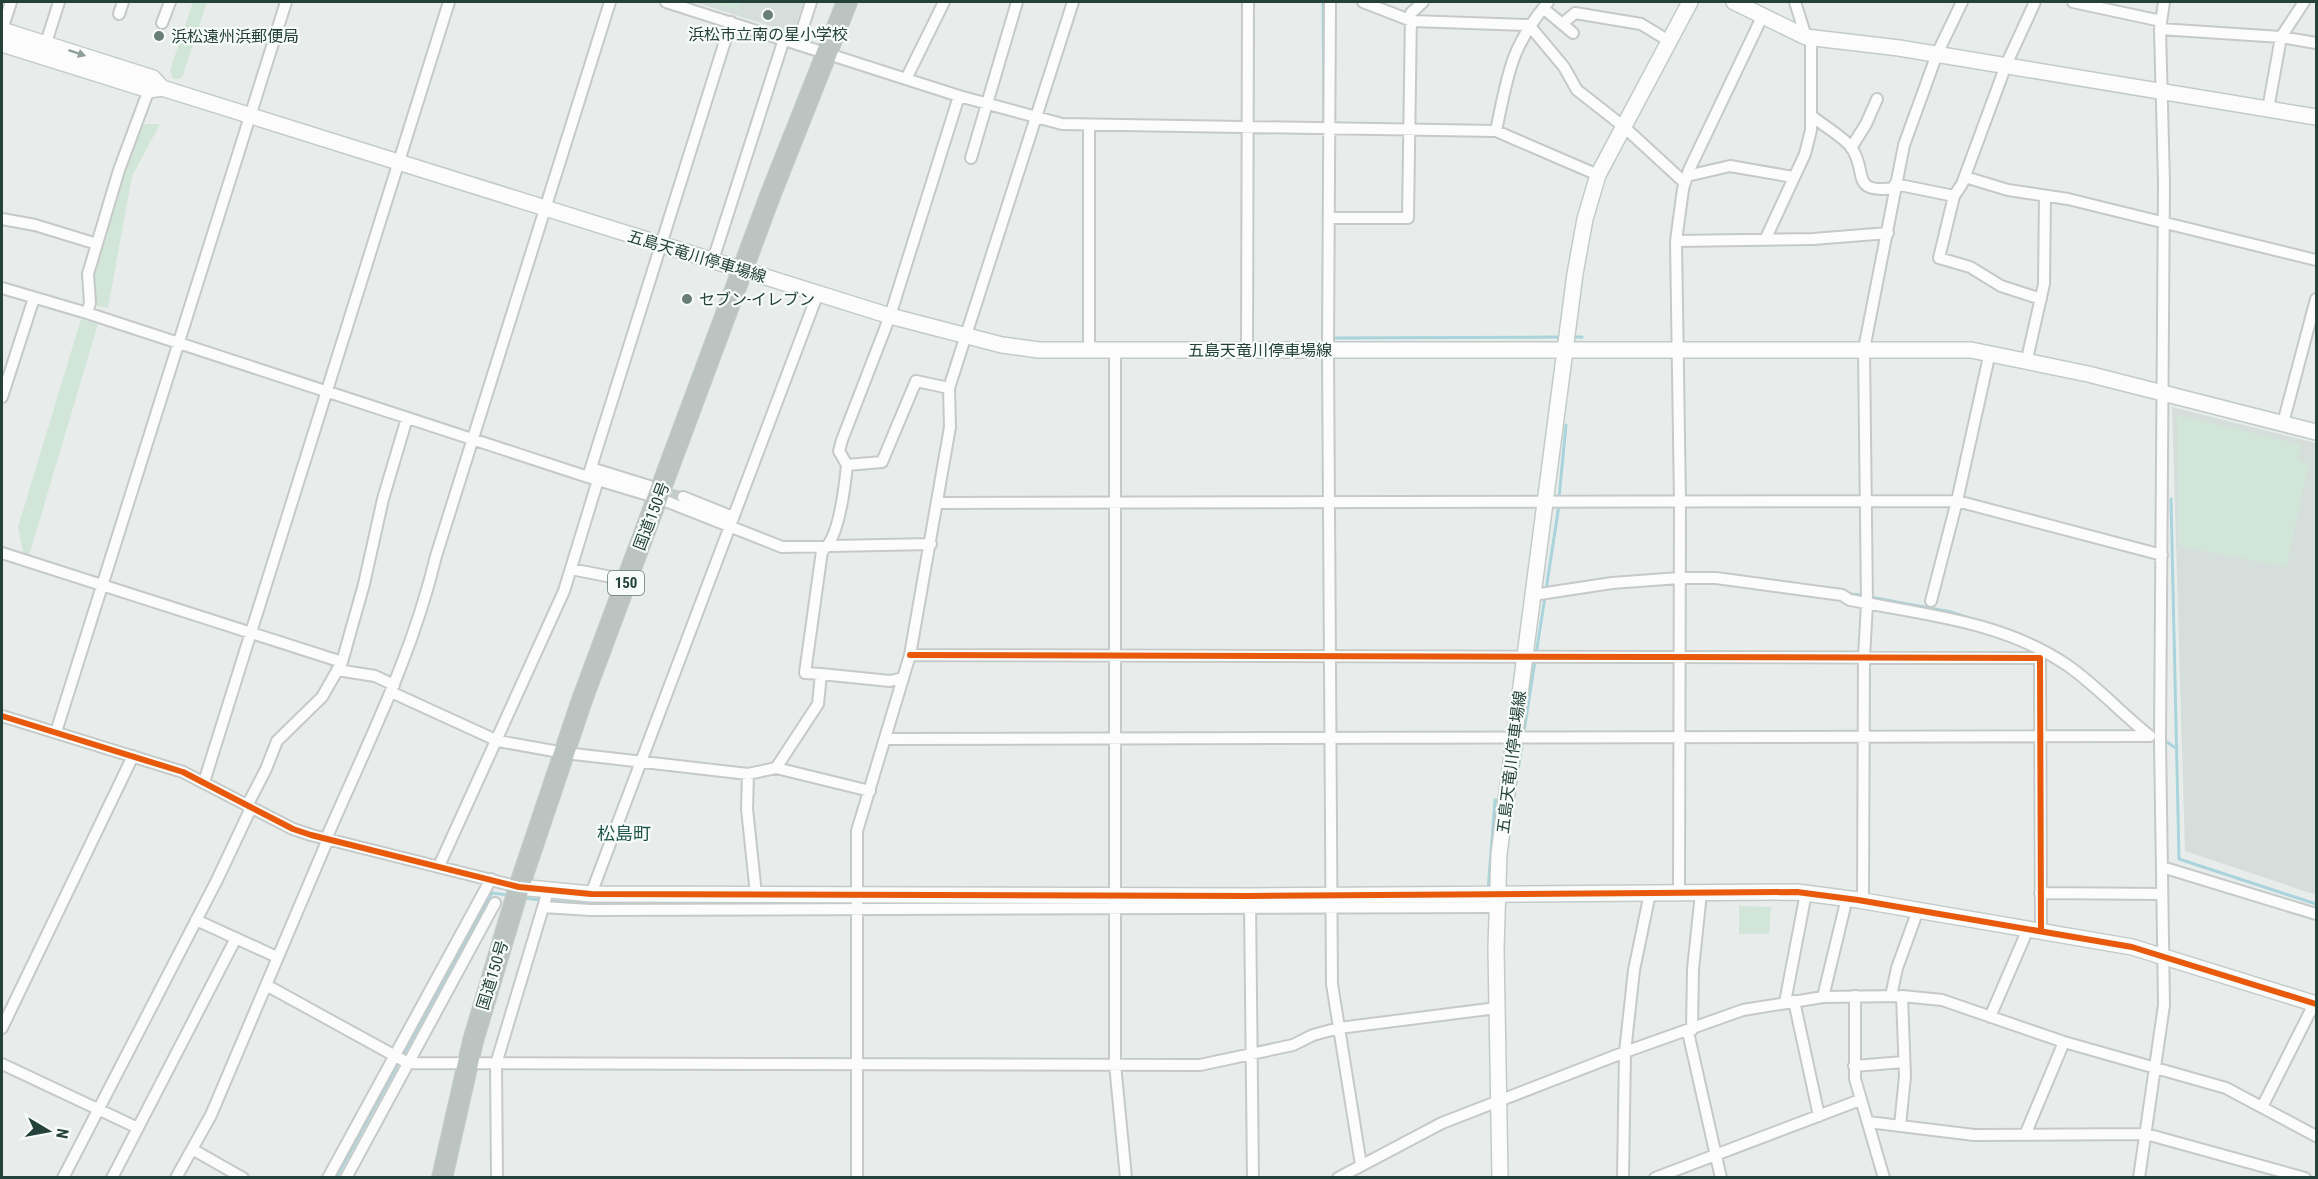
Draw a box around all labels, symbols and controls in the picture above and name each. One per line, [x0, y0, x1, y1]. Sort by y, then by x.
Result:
marker: 浜松市立南の星小学校 [761, 8, 775, 22]
place label: 浜松市立南の星小学校 [688, 25, 848, 44]
place label: 浜松遠州浜郵便局 [171, 27, 299, 46]
marker: 浜松遠州浜郵便局 [152, 29, 166, 43]
one-way arrow [68, 49, 86, 59]
street label: 五島天竜川停車場線 [625, 226, 768, 287]
place label: セブン-イレブン [699, 290, 815, 309]
marker: セブン-イレブン [680, 292, 694, 306]
street label: 五島天竜川停車場線 [1188, 341, 1332, 360]
street label: 国道150号 [630, 479, 673, 553]
road number: 150 [608, 571, 644, 595]
street label: 五島天竜川停車場線 [1493, 689, 1530, 835]
district label: 松島町 [597, 823, 651, 844]
street label: 国道150号 [473, 938, 512, 1012]
north arrow [18, 1101, 78, 1161]
text: N [52, 1127, 72, 1140]

